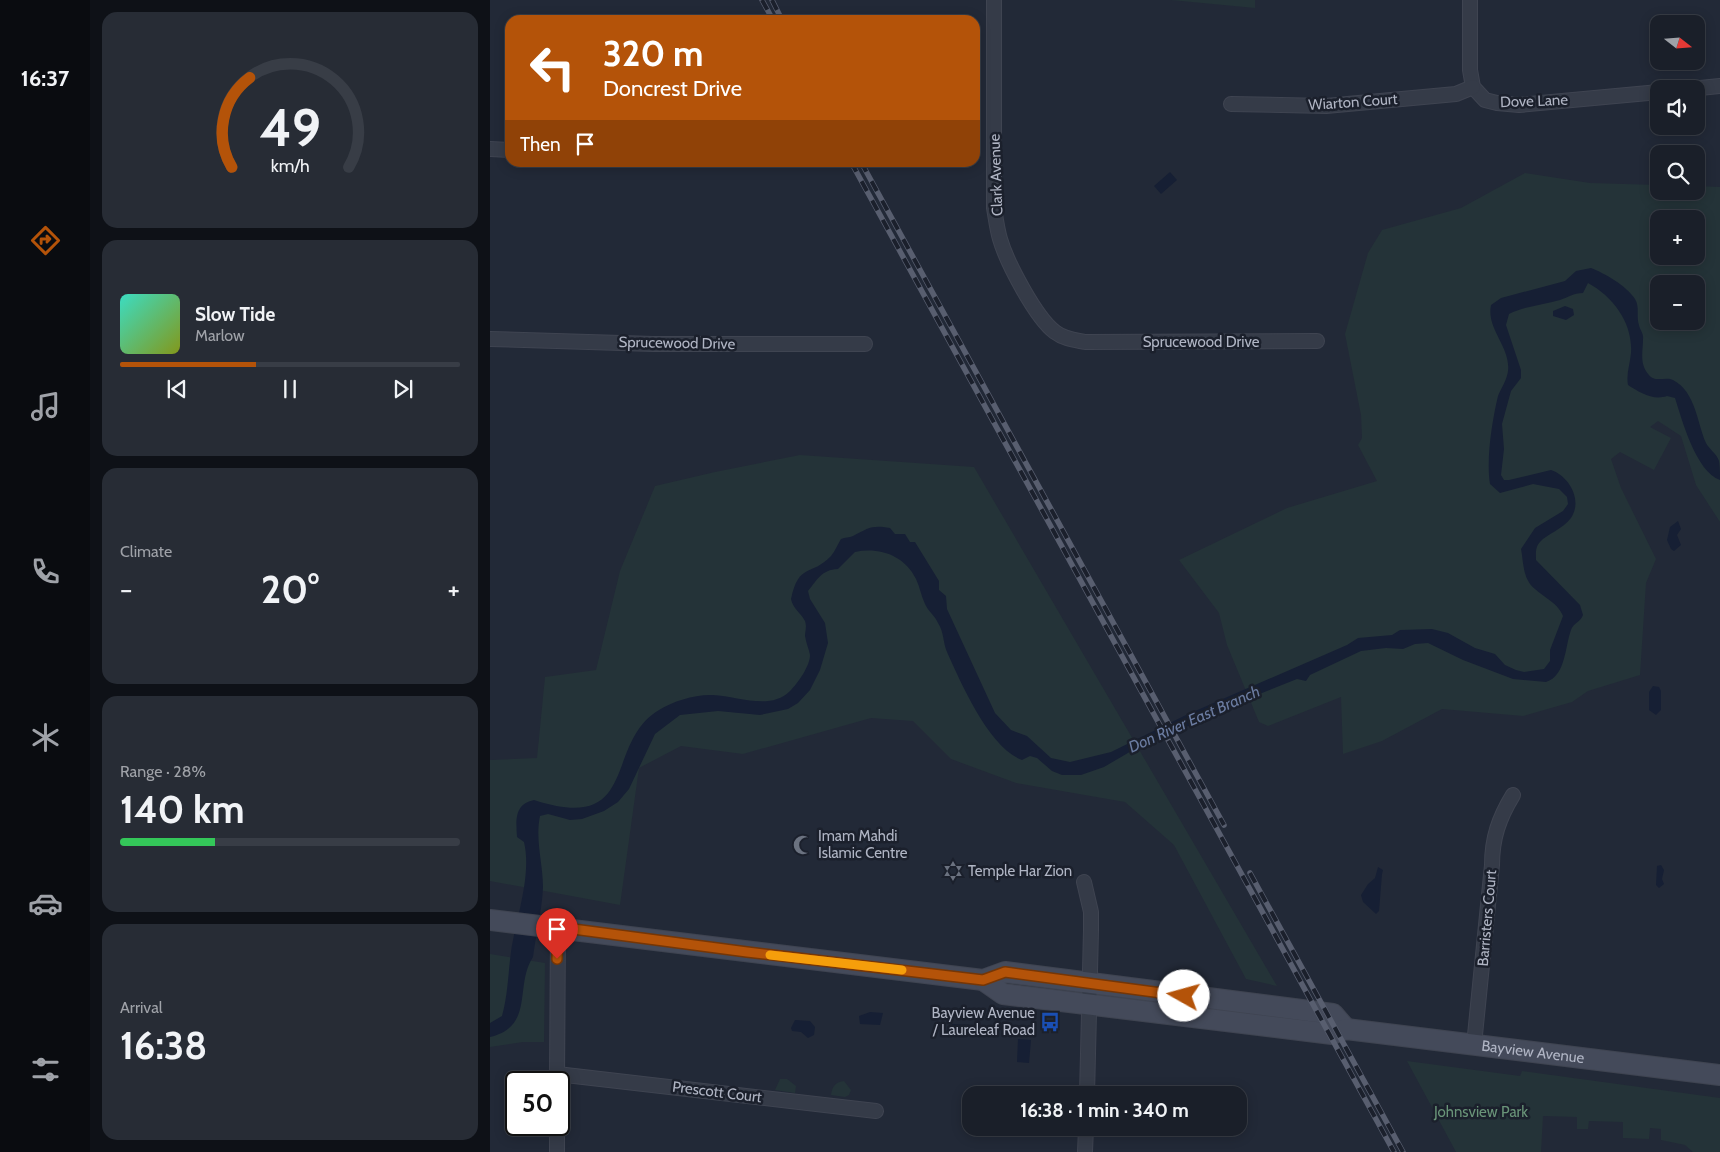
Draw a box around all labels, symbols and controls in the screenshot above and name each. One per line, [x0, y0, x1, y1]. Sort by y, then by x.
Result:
north arrow [1650, 15, 1705, 70]
map controls [1650, 15, 1705, 330]
text: 320 m [603, 32, 703, 75]
icon: left [520, 35, 585, 100]
text: 16:37 [21, 65, 69, 92]
text: Doncrest Drive [603, 75, 742, 102]
button: sound [1650, 80, 1705, 135]
street label: Wiarton Court [1308, 90, 1398, 114]
street label: Dove Lane [1500, 91, 1569, 111]
text: 49 [259, 96, 321, 159]
icon: arrive [571, 130, 599, 158]
text: Then [520, 133, 561, 156]
street label: Clark Avenue [986, 133, 1006, 216]
button: search [1650, 145, 1705, 200]
text: km/h [270, 155, 310, 176]
button: + [1650, 210, 1705, 265]
icon: directions [28, 223, 63, 258]
button: − [1650, 275, 1705, 330]
text: Slow Tide [195, 303, 275, 326]
text: Marlow [195, 326, 245, 345]
street label: Sprucewood Drive [619, 333, 736, 353]
street label: Sprucewood Drive [1143, 333, 1260, 351]
icon: previous [163, 375, 191, 403]
icon: pause [276, 375, 304, 403]
icon: next [389, 375, 417, 403]
icon: music [28, 389, 63, 424]
text: Climate [120, 542, 172, 561]
icon: phone [28, 554, 63, 589]
text: 20° [261, 566, 319, 613]
text: − [120, 572, 132, 606]
text: + [448, 572, 460, 606]
water label: Don River East Branch [1125, 681, 1263, 757]
icon: climate [28, 720, 63, 755]
text: Range · 28% [120, 762, 206, 781]
text: 140 km [120, 786, 244, 833]
place label: Imam Mahdi Islamic Centre [818, 827, 908, 862]
mosque icon: Imam Mahdi Islamic Centre [792, 834, 814, 856]
synagogue icon: Temple Har Zion [942, 860, 964, 882]
place label: Temple Har Zion [968, 862, 1072, 880]
street label: Barristers Court [1474, 869, 1500, 967]
icon: car [28, 886, 63, 921]
pin [536, 908, 578, 959]
icon: arrive [543, 915, 571, 943]
position arrow [1157, 969, 1209, 1021]
text: Arrival [120, 998, 163, 1017]
place label: Bayview Avenue / Laureleaf Road [932, 1004, 1035, 1039]
bus stop icon: Bayview Avenue / Laureleaf Road [1039, 1011, 1061, 1033]
text: 16:38 [120, 1022, 207, 1069]
street label: Bayview Avenue [1480, 1037, 1586, 1067]
icon: filters [28, 1052, 63, 1087]
speed limit sign: 50 [505, 1071, 570, 1136]
street label: Prescott Court [671, 1078, 763, 1106]
text: 16:38 · 1 min · 340 m [1020, 1099, 1189, 1122]
park label: Johnsview Park [1433, 1103, 1528, 1121]

